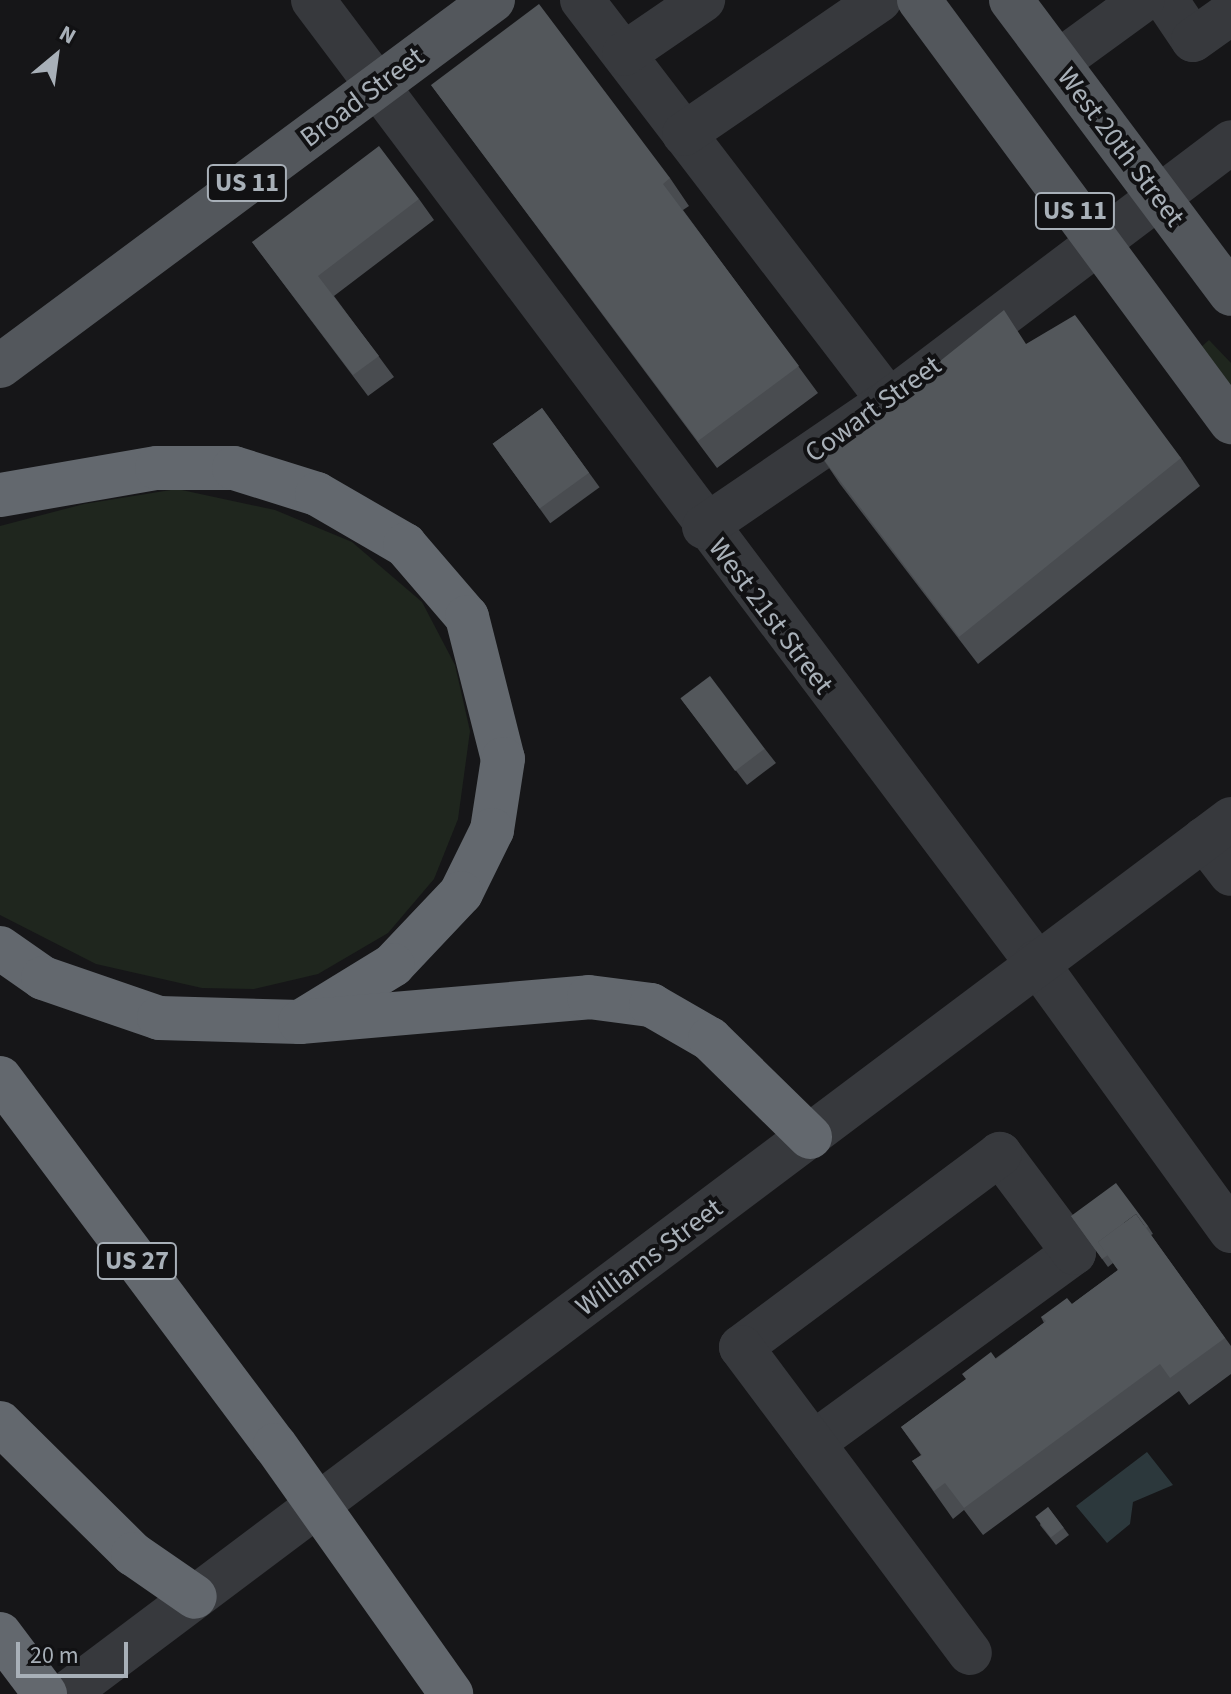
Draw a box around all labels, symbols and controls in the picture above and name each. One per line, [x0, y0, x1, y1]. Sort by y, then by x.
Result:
north arrow [16, 16, 96, 96]
text: N [53, 17, 82, 53]
street label: Broad Street [294, 40, 430, 154]
street label: West 20th Street [1050, 61, 1192, 233]
road number: US 11 [205, 161, 289, 205]
road number: US 11 [1033, 189, 1117, 233]
street label: Cowart Street [798, 348, 948, 470]
street label: West 21st Street [702, 531, 840, 701]
street label: Williams Street [569, 1191, 729, 1323]
road number: US 27 [95, 1239, 179, 1283]
scale bar [20, 1626, 132, 1676]
text: 20 m [30, 1638, 79, 1673]

